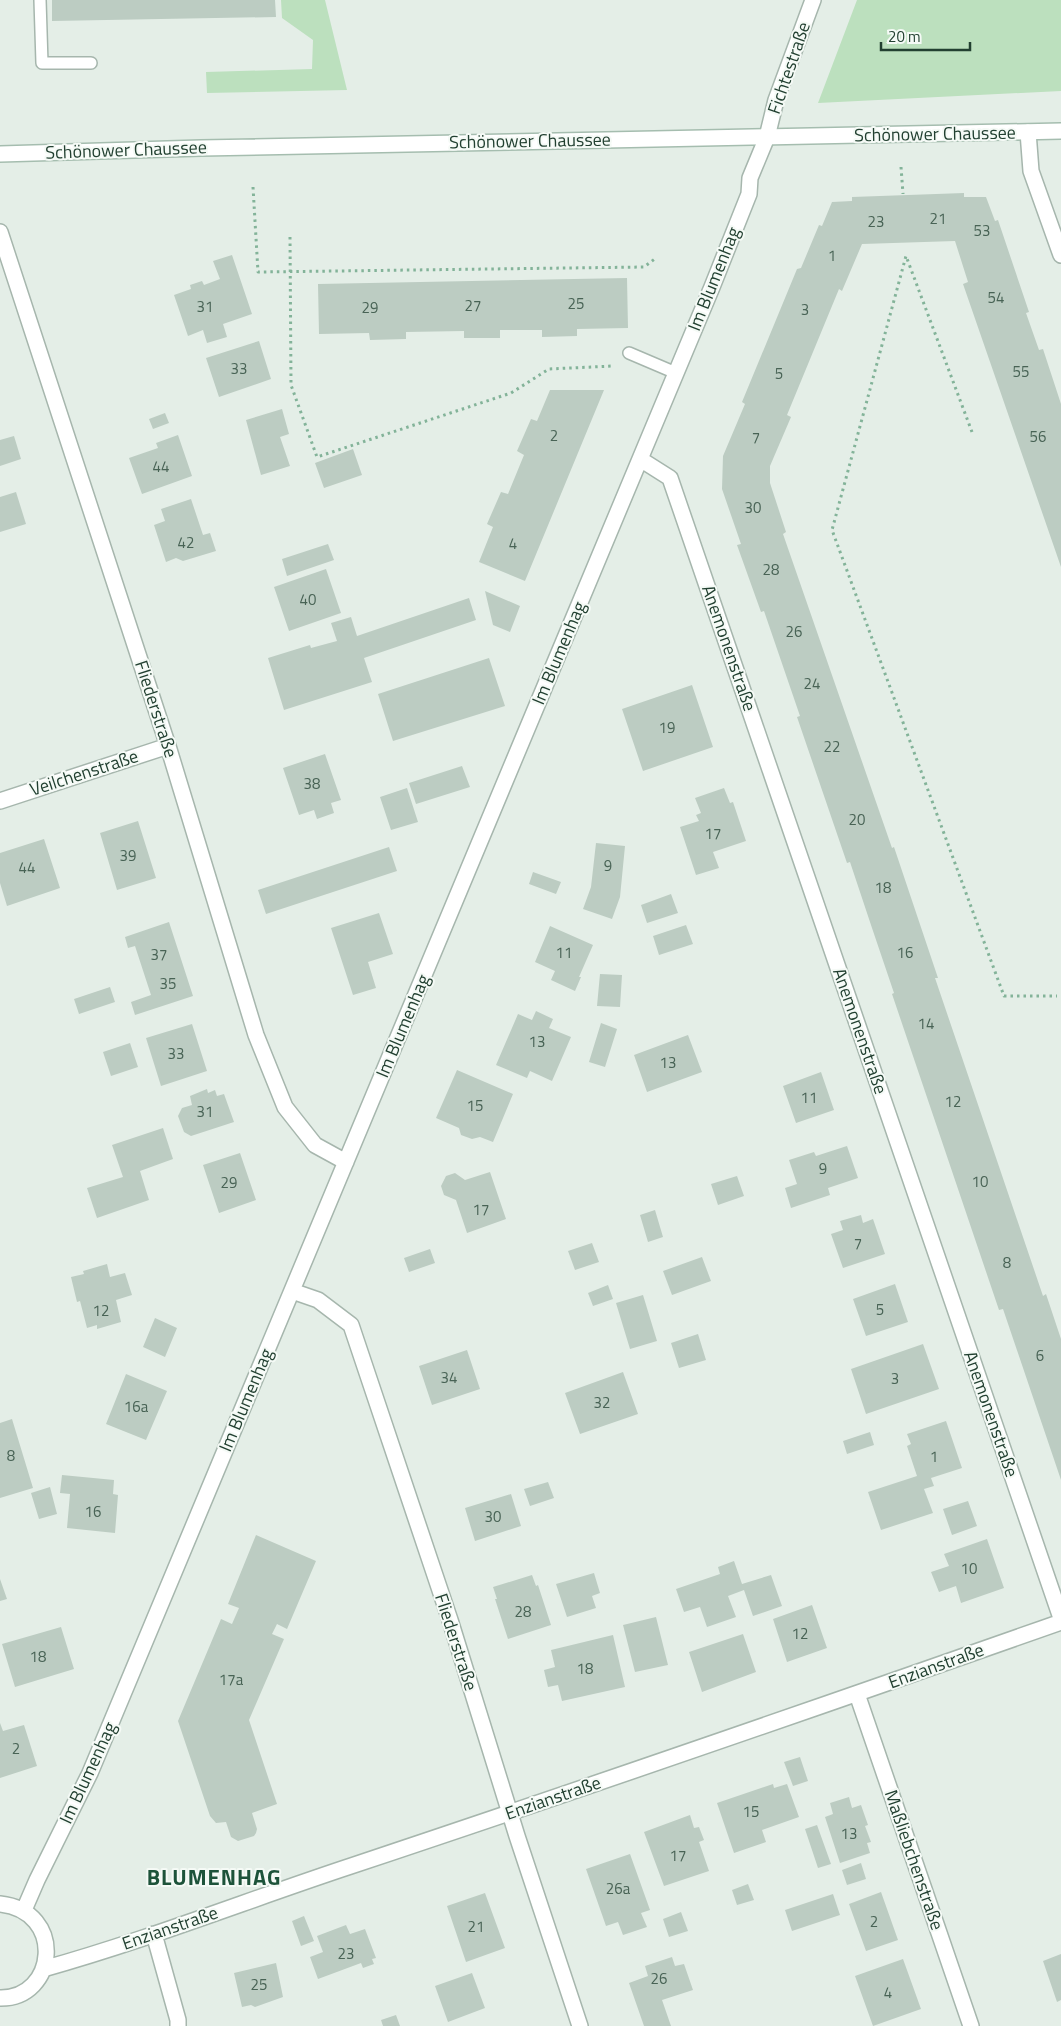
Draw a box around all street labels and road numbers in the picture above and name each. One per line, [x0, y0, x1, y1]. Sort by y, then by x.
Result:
street label: Fichtestraße [760, 18, 817, 117]
street label: Schönower Chaussee [854, 119, 1016, 148]
street label: Schönower Chaussee [449, 126, 611, 155]
street label: Schönower Chaussee [45, 133, 207, 166]
street label: Im Blumenhag [680, 223, 747, 335]
street label: Anemonenstraße [695, 581, 764, 715]
street label: Im Blumenhag [525, 597, 592, 709]
street label: Fliederstraße [128, 657, 185, 761]
street label: Veilchenstraße [26, 742, 142, 803]
street label: Anemonenstraße [826, 964, 895, 1098]
street label: Im Blumenhag [369, 970, 436, 1082]
street label: Im Blumenhag [212, 1344, 279, 1456]
street label: Anemonenstraße [957, 1347, 1026, 1481]
street label: Fliederstraße [428, 1590, 485, 1694]
street label: Enzianstraße [884, 1636, 987, 1695]
street label: Im Blumenhag [52, 1717, 123, 1828]
street label: Enzianstraße [501, 1769, 604, 1827]
street label: Maßliebchenstraße [878, 1786, 951, 1934]
street label: Enzianstraße [118, 1899, 221, 1957]

